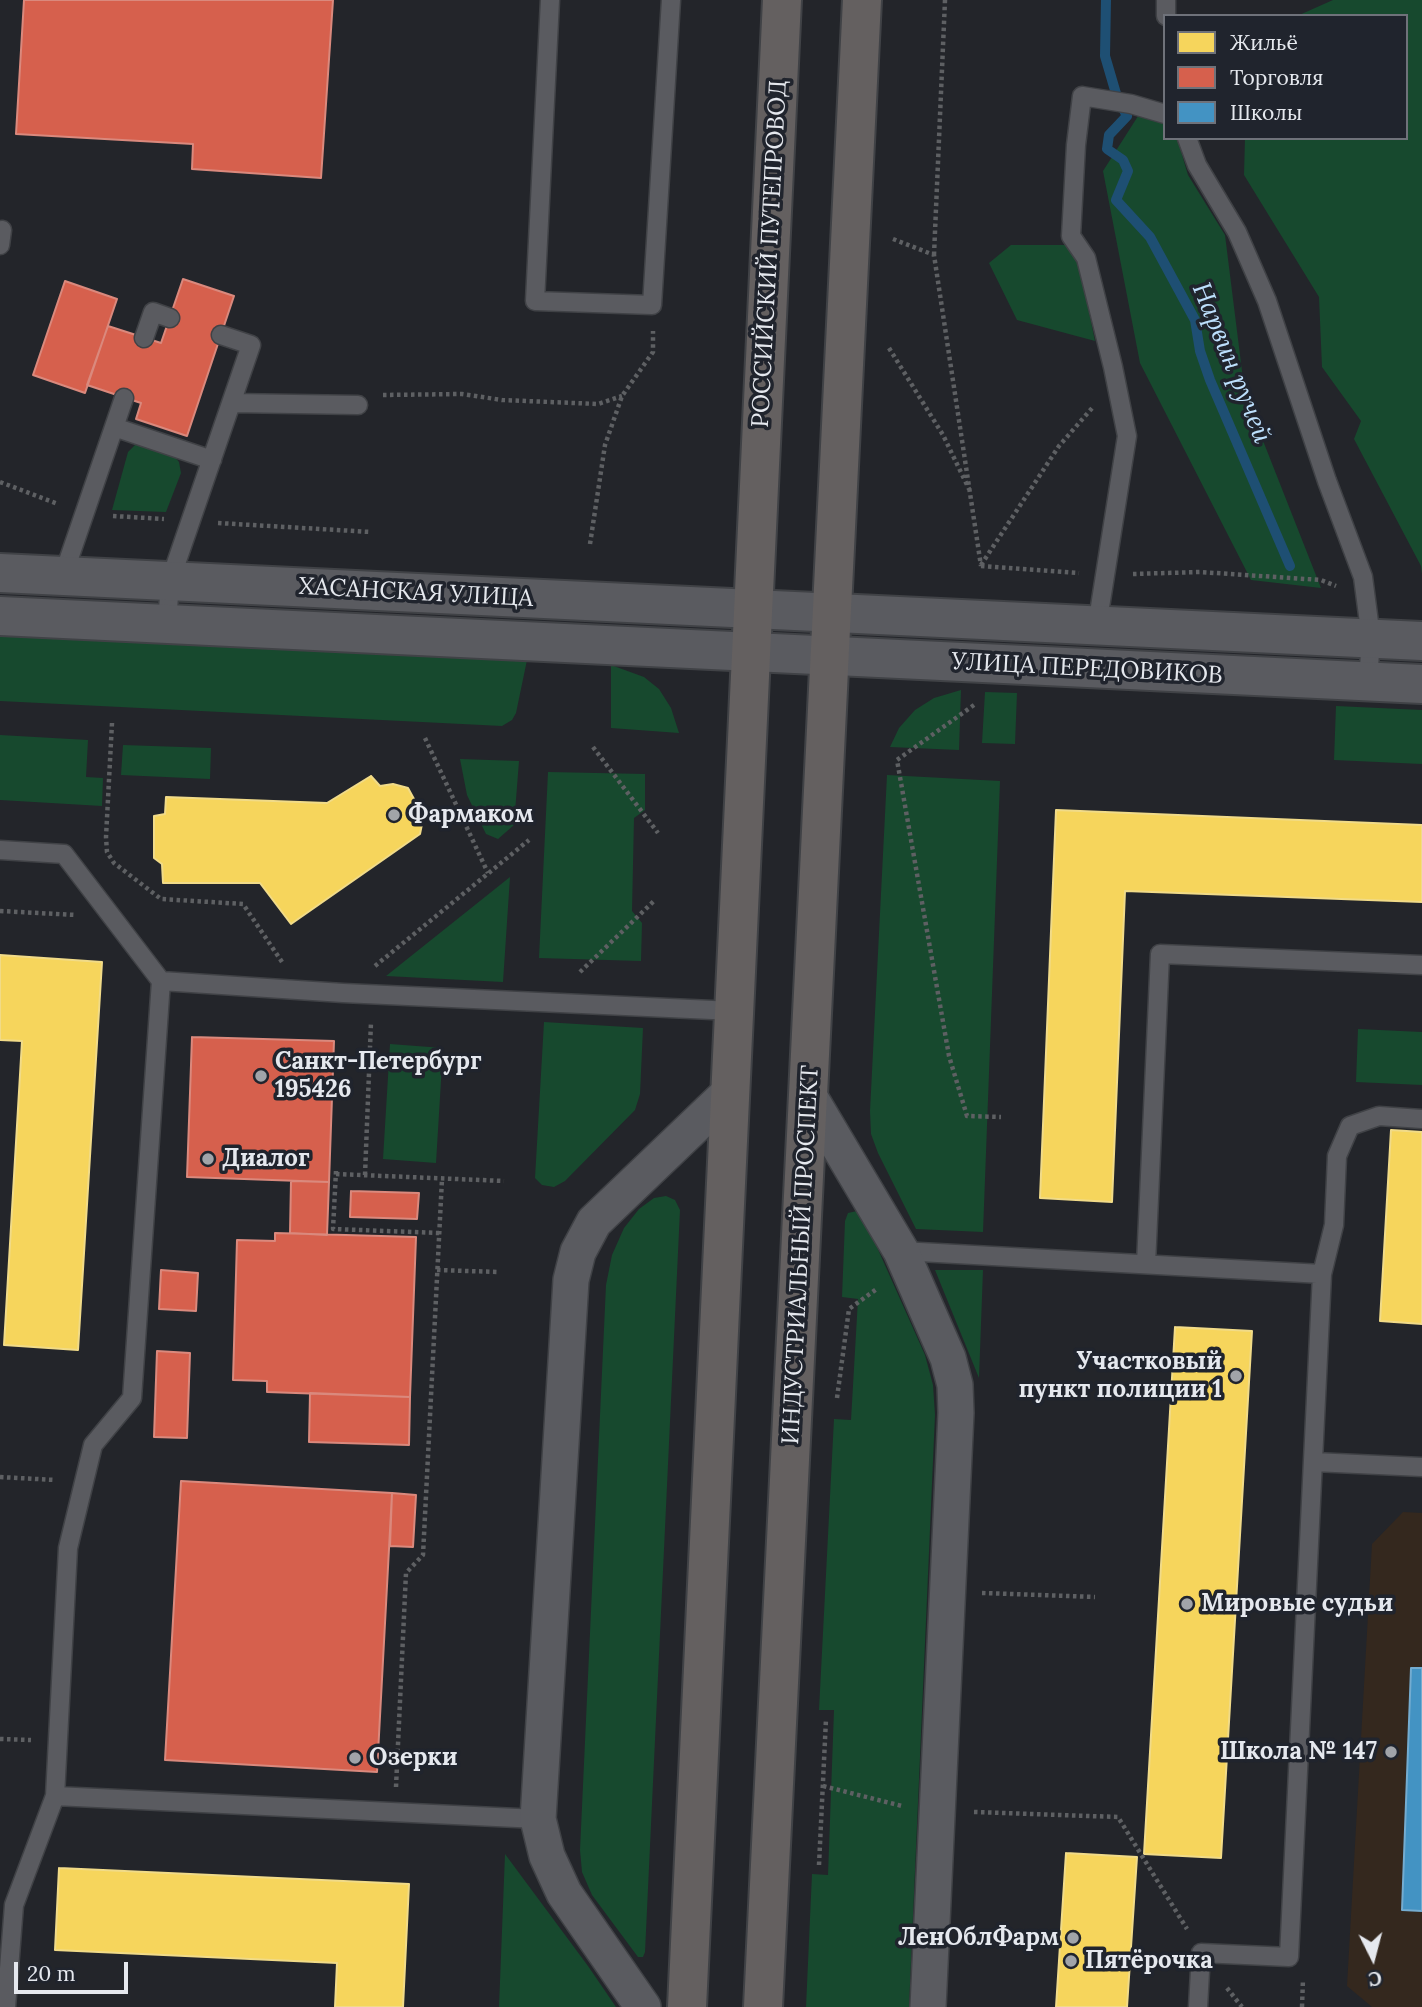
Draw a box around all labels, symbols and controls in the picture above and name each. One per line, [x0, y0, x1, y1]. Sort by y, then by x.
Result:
legend [1163, 14, 1408, 140]
text: Жильё [1230, 29, 1298, 56]
text: Торговля [1230, 64, 1324, 91]
street label: РОССИЙСКИЙ ПУТЕПРОВОД [747, 80, 793, 428]
text: Школы [1230, 99, 1302, 126]
water label: Нарвин ручей [1185, 278, 1277, 448]
street label: ХАСАНСКАЯ УЛИЦА [298, 572, 534, 614]
street label: УЛИЦА ПЕРЕДОВИКОВ [951, 648, 1223, 690]
place label: Фармаком [408, 801, 534, 829]
marker: Фармаком [386, 807, 402, 823]
place label: Санкт-Петербург 195426 [275, 1048, 482, 1104]
street label: ИНДУСТРИАЛЬНЫЙ ПРОСПЕКТ [777, 1065, 825, 1445]
marker: Санкт-Петербург 195426 [253, 1068, 269, 1084]
place label: Диалог [222, 1145, 310, 1173]
marker: Диалог [200, 1151, 216, 1167]
place label: Участковый пункт полиции 1 [1019, 1348, 1222, 1404]
marker: Участковый пункт полиции 1 [1228, 1368, 1244, 1384]
place label: Мировые судьи [1201, 1590, 1393, 1618]
marker: Мировые судьи [1179, 1596, 1195, 1612]
place label: Школа № 147 [1220, 1738, 1377, 1766]
place label: Озерки [369, 1744, 457, 1772]
marker: Школа № 147 [1383, 1744, 1399, 1760]
marker: Озерки [347, 1750, 363, 1766]
north arrow [1338, 1923, 1408, 1993]
place label: ЛенОблФарм [898, 1924, 1059, 1952]
marker: ЛенОблФарм [1065, 1930, 1081, 1946]
place label: Пятёрочка [1085, 1947, 1213, 1975]
scale bar [18, 1948, 131, 1992]
marker: Пятёрочка [1063, 1953, 1079, 1969]
text: 20 m [27, 1960, 76, 1987]
text: С [1367, 1966, 1383, 1992]

